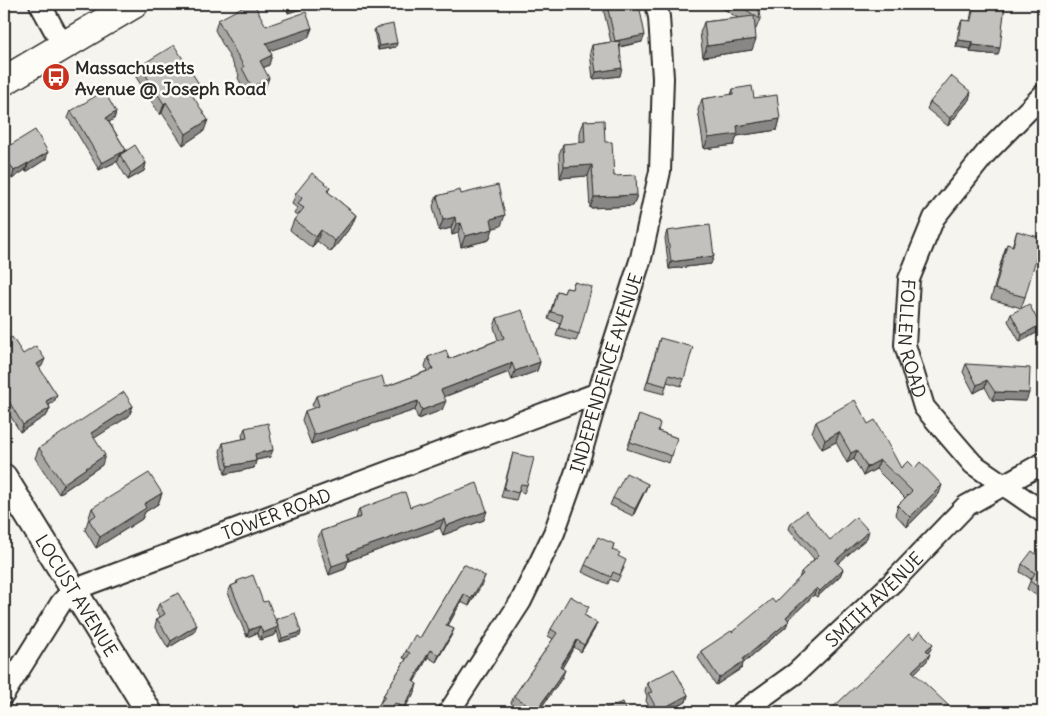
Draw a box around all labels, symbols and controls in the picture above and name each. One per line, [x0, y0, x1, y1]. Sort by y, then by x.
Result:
place label: Massachusetts Avenue @ Joseph Road [75, 56, 267, 100]
bus stop icon: Massachusetts Avenue @ Joseph Road [41, 62, 71, 92]
street label: INDEPENDENCE AVENUE [564, 270, 647, 476]
street label: FOLLEN ROAD [893, 279, 932, 401]
street label: TOWER ROAD [218, 483, 334, 545]
street label: LOCUST AVENUE [31, 530, 123, 661]
street label: SMITH AVENUE [820, 547, 928, 651]

